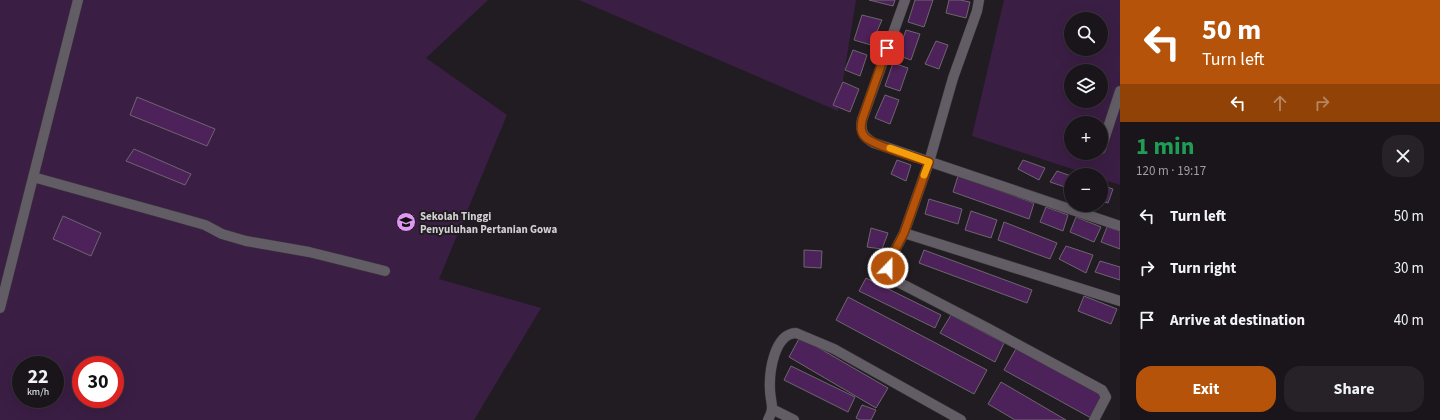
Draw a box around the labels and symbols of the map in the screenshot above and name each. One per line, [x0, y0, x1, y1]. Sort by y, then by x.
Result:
pin [870, 31, 904, 65]
place label: Sekolah Tinggi Penyuluhan Pertanian Gowa [420, 209, 558, 237]
school or university icon: Sekolah Tinggi Penyuluhan Pertanian Gowa [395, 211, 417, 233]
position arrow [867, 247, 909, 289]
speed limit sign: 30 [72, 356, 124, 408]

